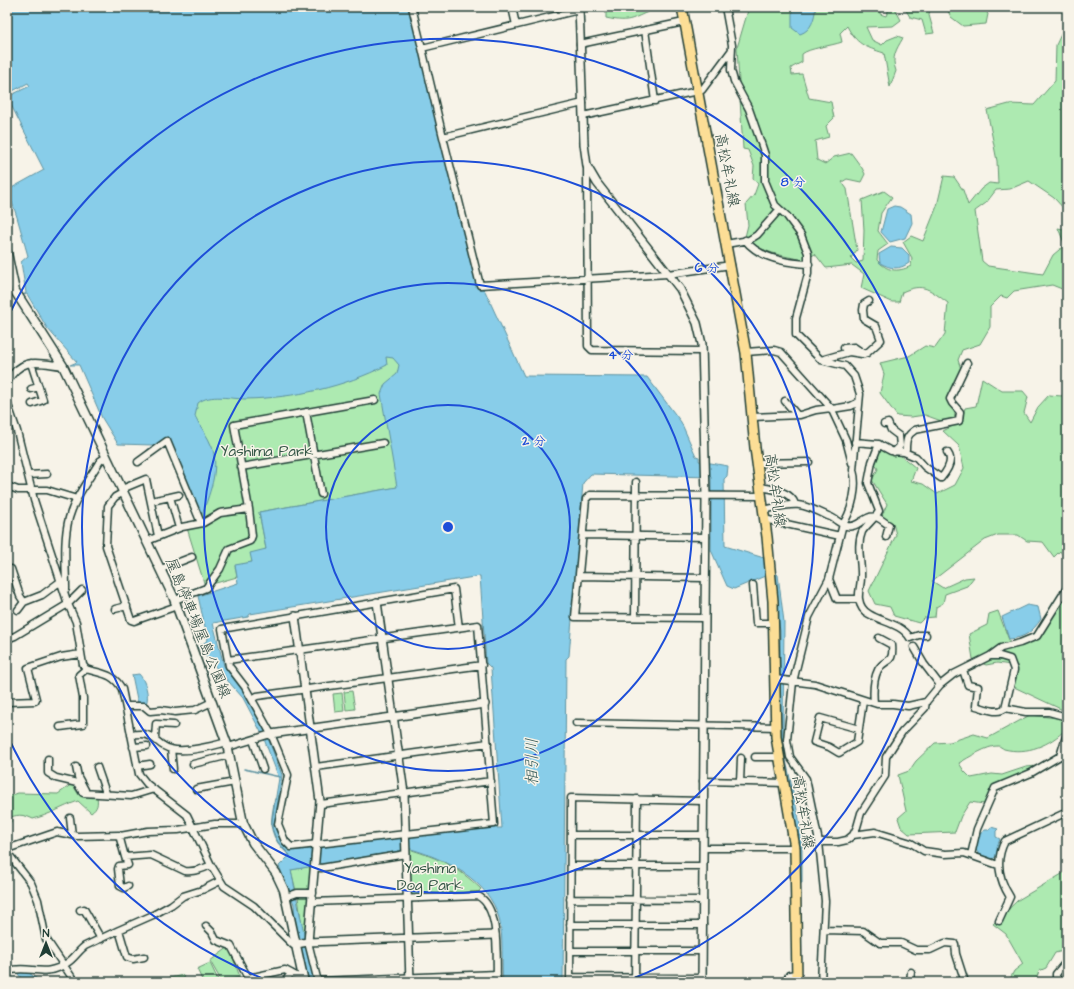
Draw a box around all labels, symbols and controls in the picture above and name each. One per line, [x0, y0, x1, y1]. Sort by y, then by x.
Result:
street label: 高松牟礼線 [710, 131, 744, 209]
text: 8 分 [781, 174, 805, 191]
text: 6 分 [695, 260, 719, 277]
text: 4 分 [609, 347, 633, 364]
text: 2 分 [521, 433, 546, 450]
park label: Yashima Park [221, 441, 313, 462]
street label: 高松牟礼線 [759, 451, 791, 529]
centre of rings [441, 520, 455, 534]
street label: 屋島停車場屋島公園線 [160, 555, 236, 701]
water label: 相引川 [521, 738, 543, 786]
street label: 高松牟礼線 [787, 773, 819, 851]
park label: Yashima Dog Park [397, 858, 463, 897]
north arrow [26, 923, 66, 963]
text: N [43, 926, 50, 941]

